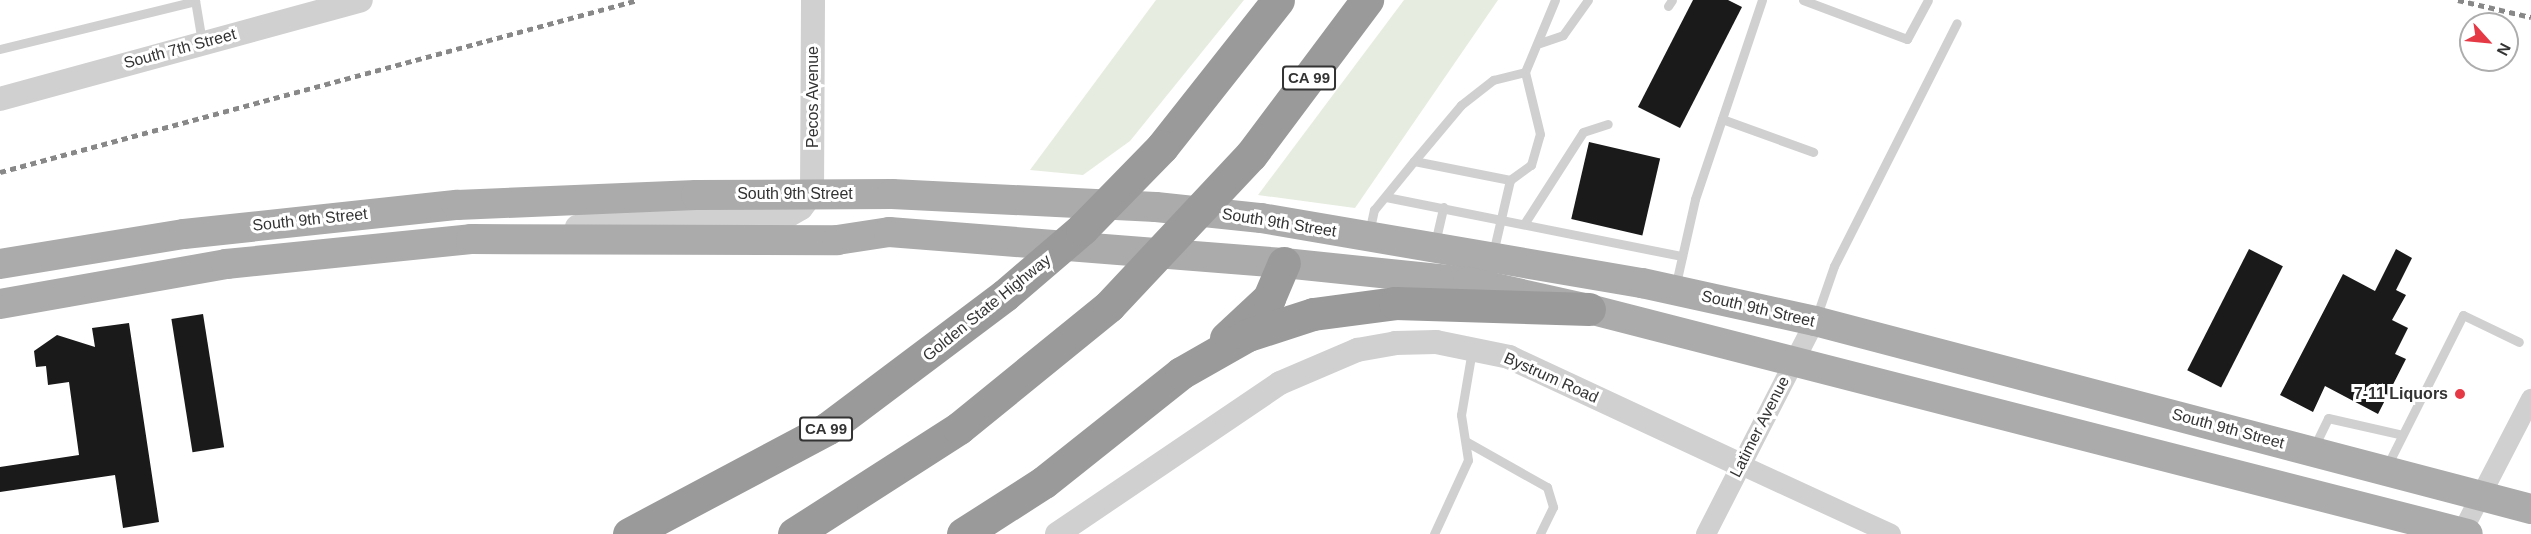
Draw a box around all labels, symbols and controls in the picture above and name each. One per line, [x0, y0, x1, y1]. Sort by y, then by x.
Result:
north arrow [2459, 12, 2519, 72]
street label: South 7th Street [122, 25, 238, 73]
text: N [2494, 40, 2514, 59]
street label: Pecos Avenue [803, 46, 823, 148]
road number: CA 99 [1280, 66, 1338, 90]
street label: South 9th Street [737, 184, 853, 204]
street label: South 9th Street [251, 204, 369, 236]
street label: South 9th Street [1220, 204, 1338, 242]
street label: Golden State Highway [919, 250, 1055, 366]
street label: South 9th Street [1700, 287, 1816, 331]
street label: Bystrum Road [1501, 349, 1601, 407]
street label: Latimer Avenue [1726, 373, 1794, 481]
place label: 7-11 Liquors [2354, 384, 2448, 404]
marker: 7-11 Liquors [2453, 387, 2467, 401]
street label: South 9th Street [2170, 405, 2286, 453]
road number: CA 99 [798, 417, 854, 441]

